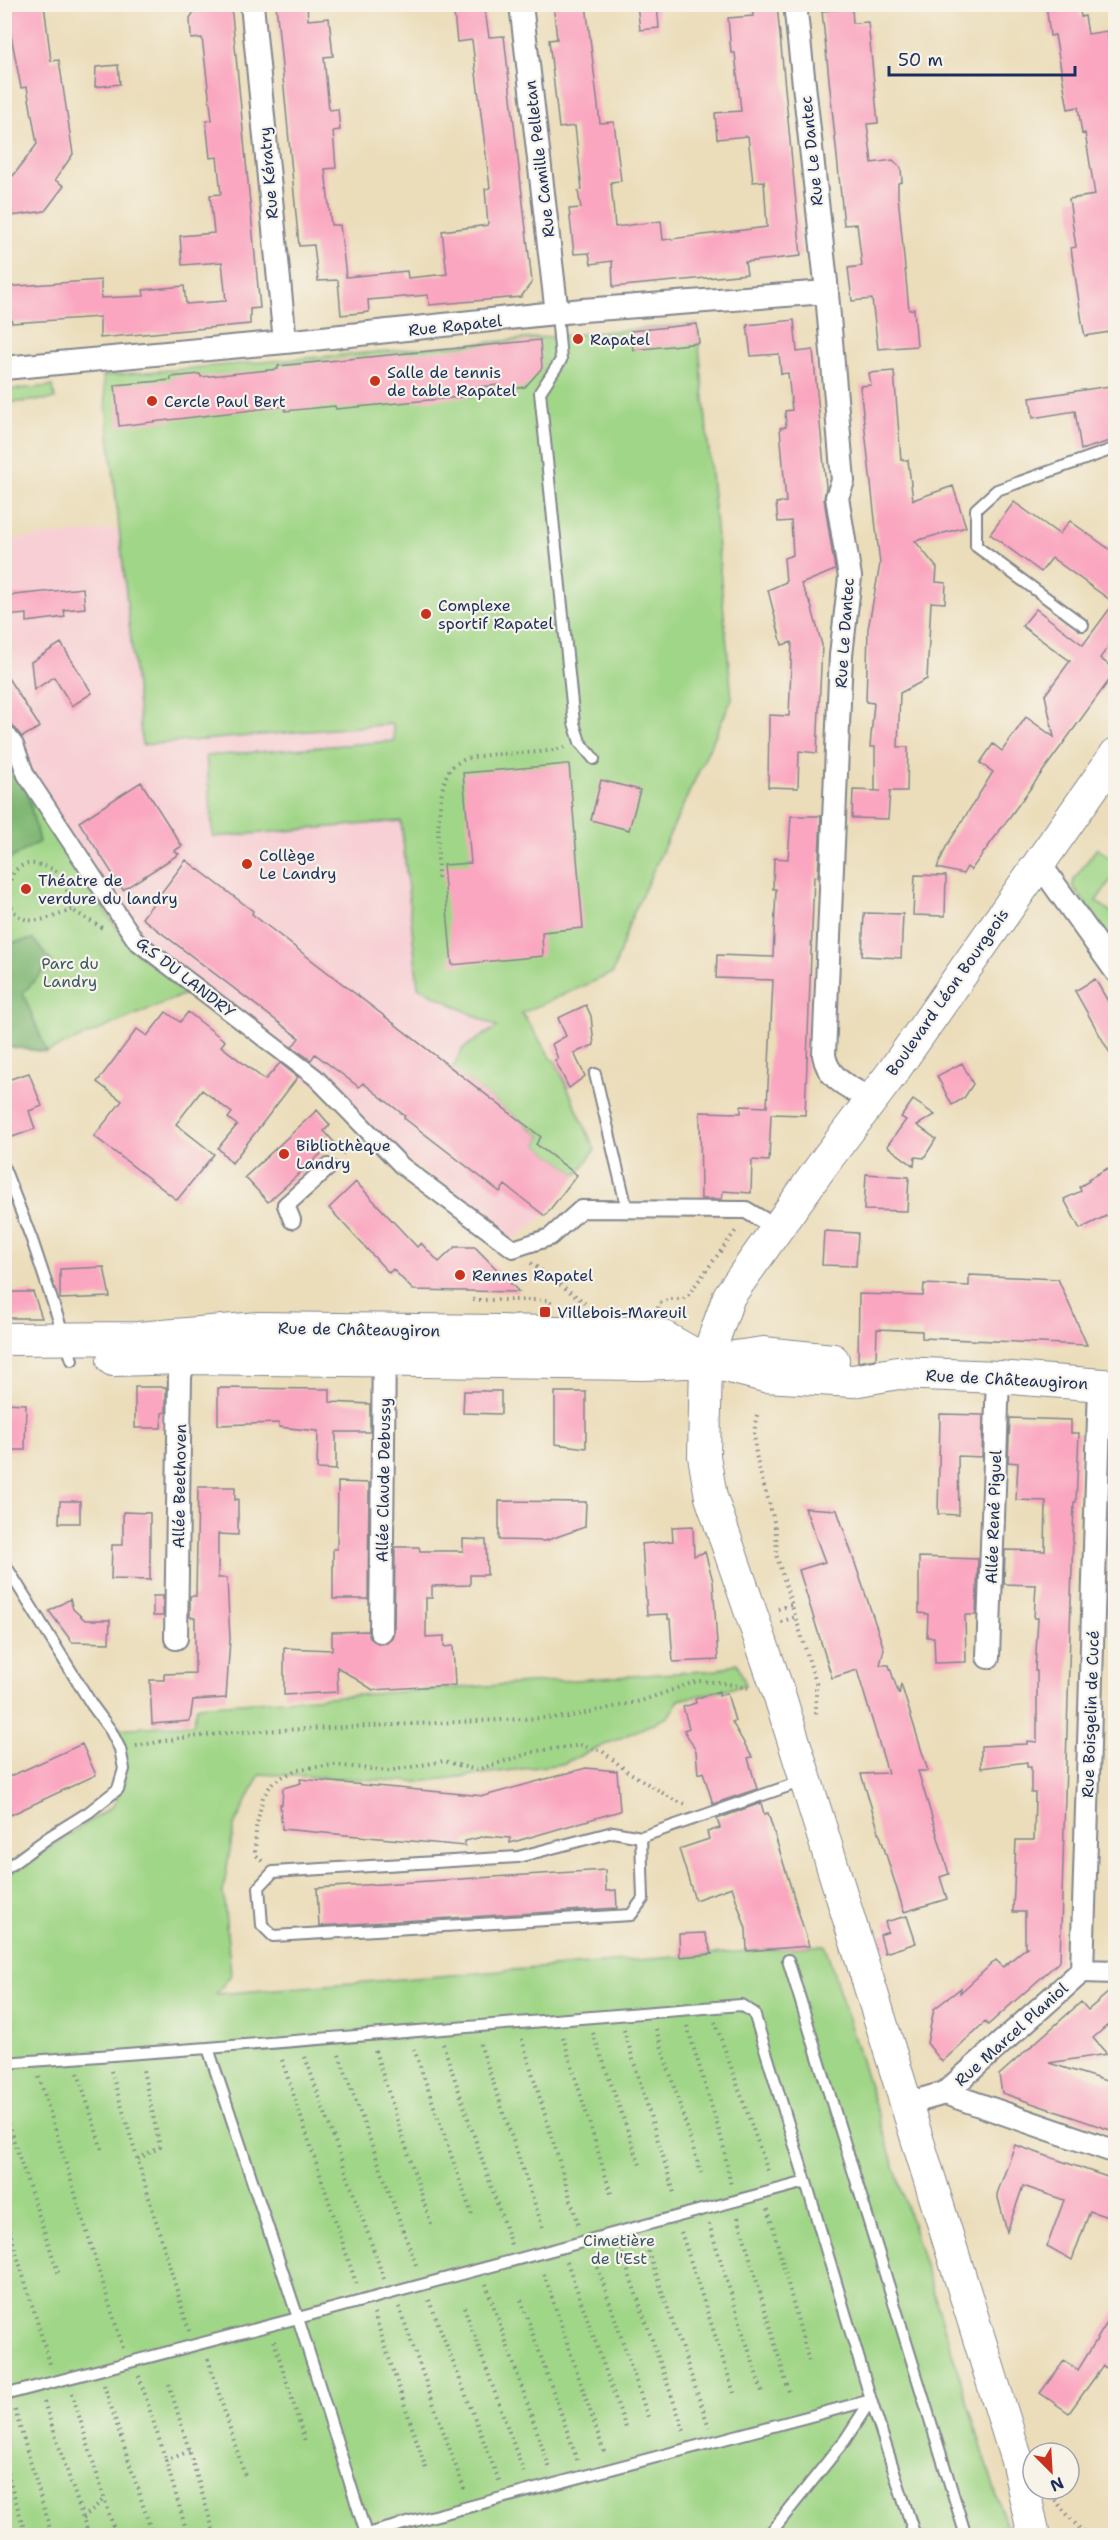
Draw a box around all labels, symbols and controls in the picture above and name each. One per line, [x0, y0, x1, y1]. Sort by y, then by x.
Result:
scale bar [889, 39, 1075, 77]
text: 50 m [898, 48, 943, 72]
street label: Rue Camille Pelletan [519, 79, 560, 239]
street label: Rue Le Dantec [795, 95, 828, 207]
street label: Rue Kératry [254, 126, 283, 220]
street label: Rue Rapatel [407, 310, 503, 341]
place label: Rapatel [590, 329, 650, 350]
marker: Rapatel [571, 332, 585, 346]
place label: Salle de tennis de table Rapatel [387, 362, 516, 401]
marker: Salle de tennis de table Rapatel [368, 374, 382, 388]
place label: Cercle Paul Bert [164, 391, 286, 412]
marker: Cercle Paul Bert [145, 394, 159, 408]
street label: Rue Le Dantec [830, 577, 859, 689]
place label: Complexe sportif Rapatel [438, 595, 553, 634]
marker: Complexe sportif Rapatel [419, 607, 433, 621]
place label: Collège Le Landry [259, 845, 337, 884]
marker: Collège Le Landry [240, 857, 254, 871]
place label: Théatre de verdure du landry [38, 870, 178, 909]
marker: Théatre de verdure du landry [19, 882, 33, 896]
street label: Boulevard Léon Bourgeois [881, 904, 1013, 1080]
street label: G.S DU LANDRY [132, 932, 240, 1023]
park label: Parc du Landry [41, 953, 99, 992]
place label: Bibliothèque Landry [296, 1135, 391, 1174]
marker: Bibliothèque Landry [277, 1147, 291, 1161]
place label: Rennes Rapatel [472, 1265, 593, 1286]
marker: Rennes Rapatel [453, 1268, 467, 1282]
place label: Villebois-Mareuil [557, 1302, 687, 1323]
marker: Villebois-Mareuil [538, 1305, 552, 1319]
street label: Rue de Châteaugiron [278, 1318, 441, 1341]
street label: Rue de Châteaugiron [925, 1365, 1089, 1394]
street label: Allée Claude Debussy [372, 1398, 395, 1562]
street label: Allée Beethoven [168, 1423, 191, 1548]
street label: Allée René Piguel [981, 1449, 1006, 1585]
street label: Rue Boisgelin de Cucé [1077, 1630, 1104, 1798]
street label: Rue Marcel Planiol [950, 1978, 1073, 2091]
park label: Cimetière de l'Est [583, 2230, 655, 2269]
north arrow [1021, 2441, 1081, 2501]
text: N [1047, 2472, 1067, 2496]

